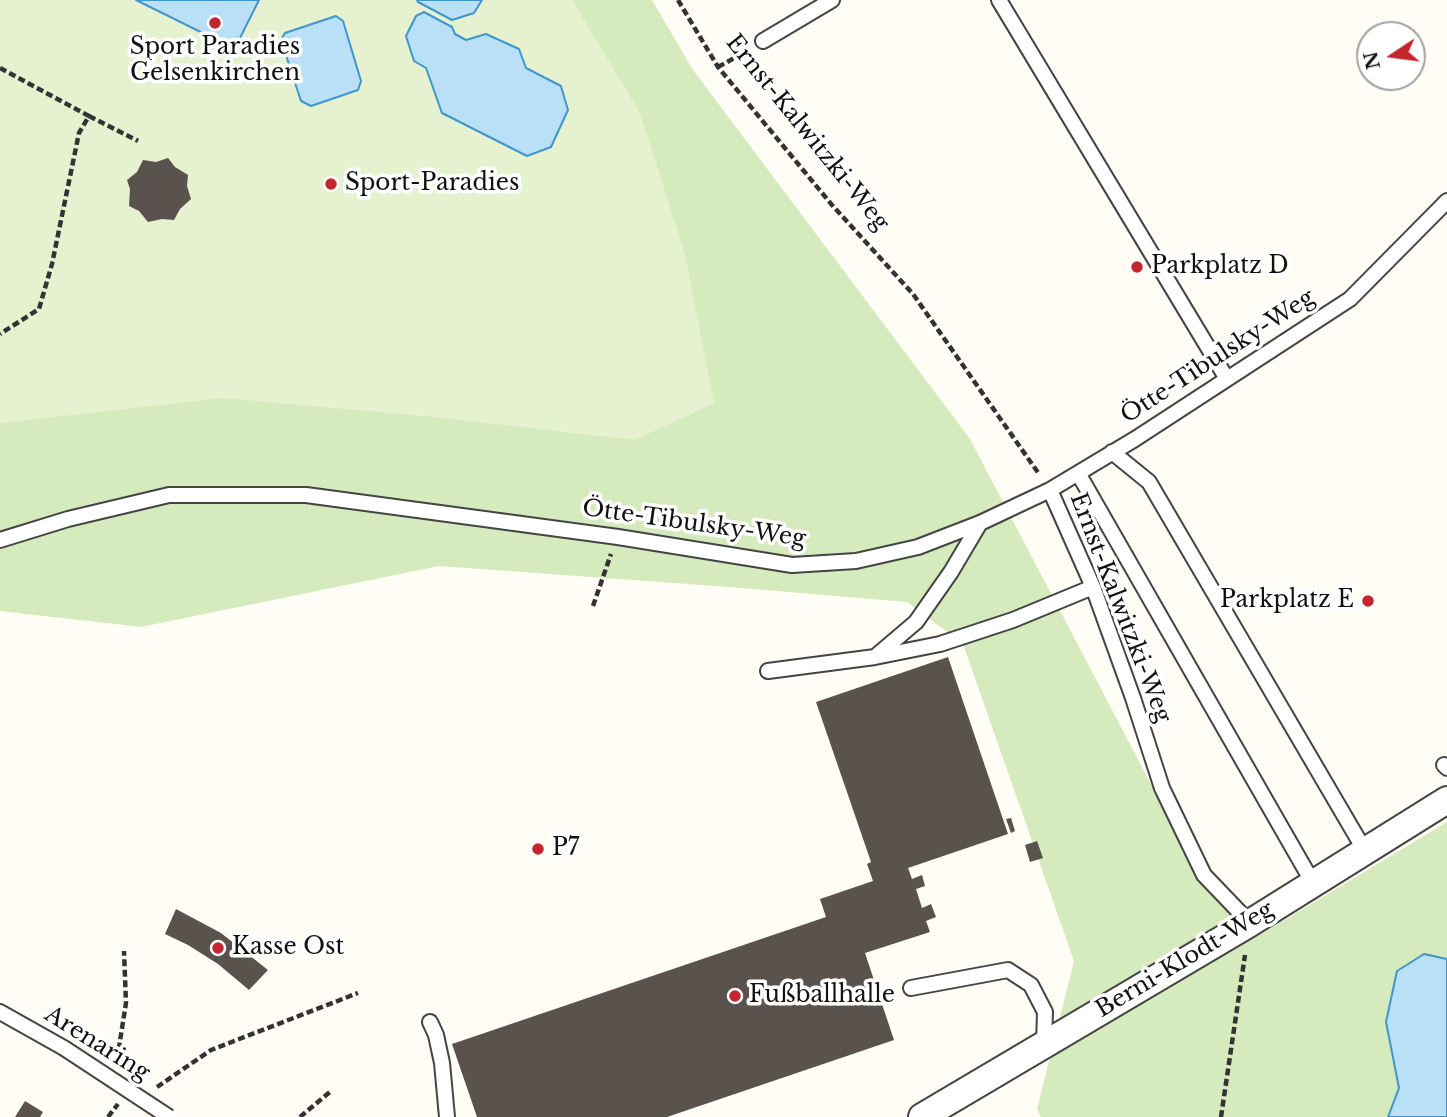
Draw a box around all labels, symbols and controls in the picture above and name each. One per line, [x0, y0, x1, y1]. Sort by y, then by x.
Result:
marker: Sport Paradies Gelsenkirchen [207, 15, 223, 31]
north arrow [1356, 21, 1426, 91]
street label: Ernst-Kalwitzki-Weg [720, 30, 894, 236]
place label: Sport Paradies Gelsenkirchen [130, 34, 300, 88]
text: N [1359, 49, 1385, 72]
place label: Sport-Paradies [345, 170, 519, 198]
marker: Sport-Paradies [323, 176, 339, 192]
place label: Parkplatz D [1151, 253, 1289, 281]
marker: Parkplatz D [1129, 259, 1145, 275]
street label: Ötte-Tibulsky-Weg [1116, 284, 1320, 430]
street label: Ernst-Kalwitzki-Weg [1063, 489, 1177, 727]
street label: Ötte-Tibulsky-Weg [580, 495, 808, 553]
place label: Parkplatz E [1220, 587, 1354, 615]
marker: Parkplatz E [1360, 593, 1376, 609]
place label: P7 [552, 835, 579, 863]
marker: P7 [530, 841, 546, 857]
street label: Berni-Klodt-Weg [1091, 896, 1279, 1024]
place label: Kasse Ost [232, 934, 344, 962]
marker: Kasse Ost [210, 940, 226, 956]
place label: Fußballhalle [749, 982, 895, 1010]
marker: Fußballhalle [727, 988, 743, 1004]
street label: Arenaring [39, 1001, 155, 1087]

